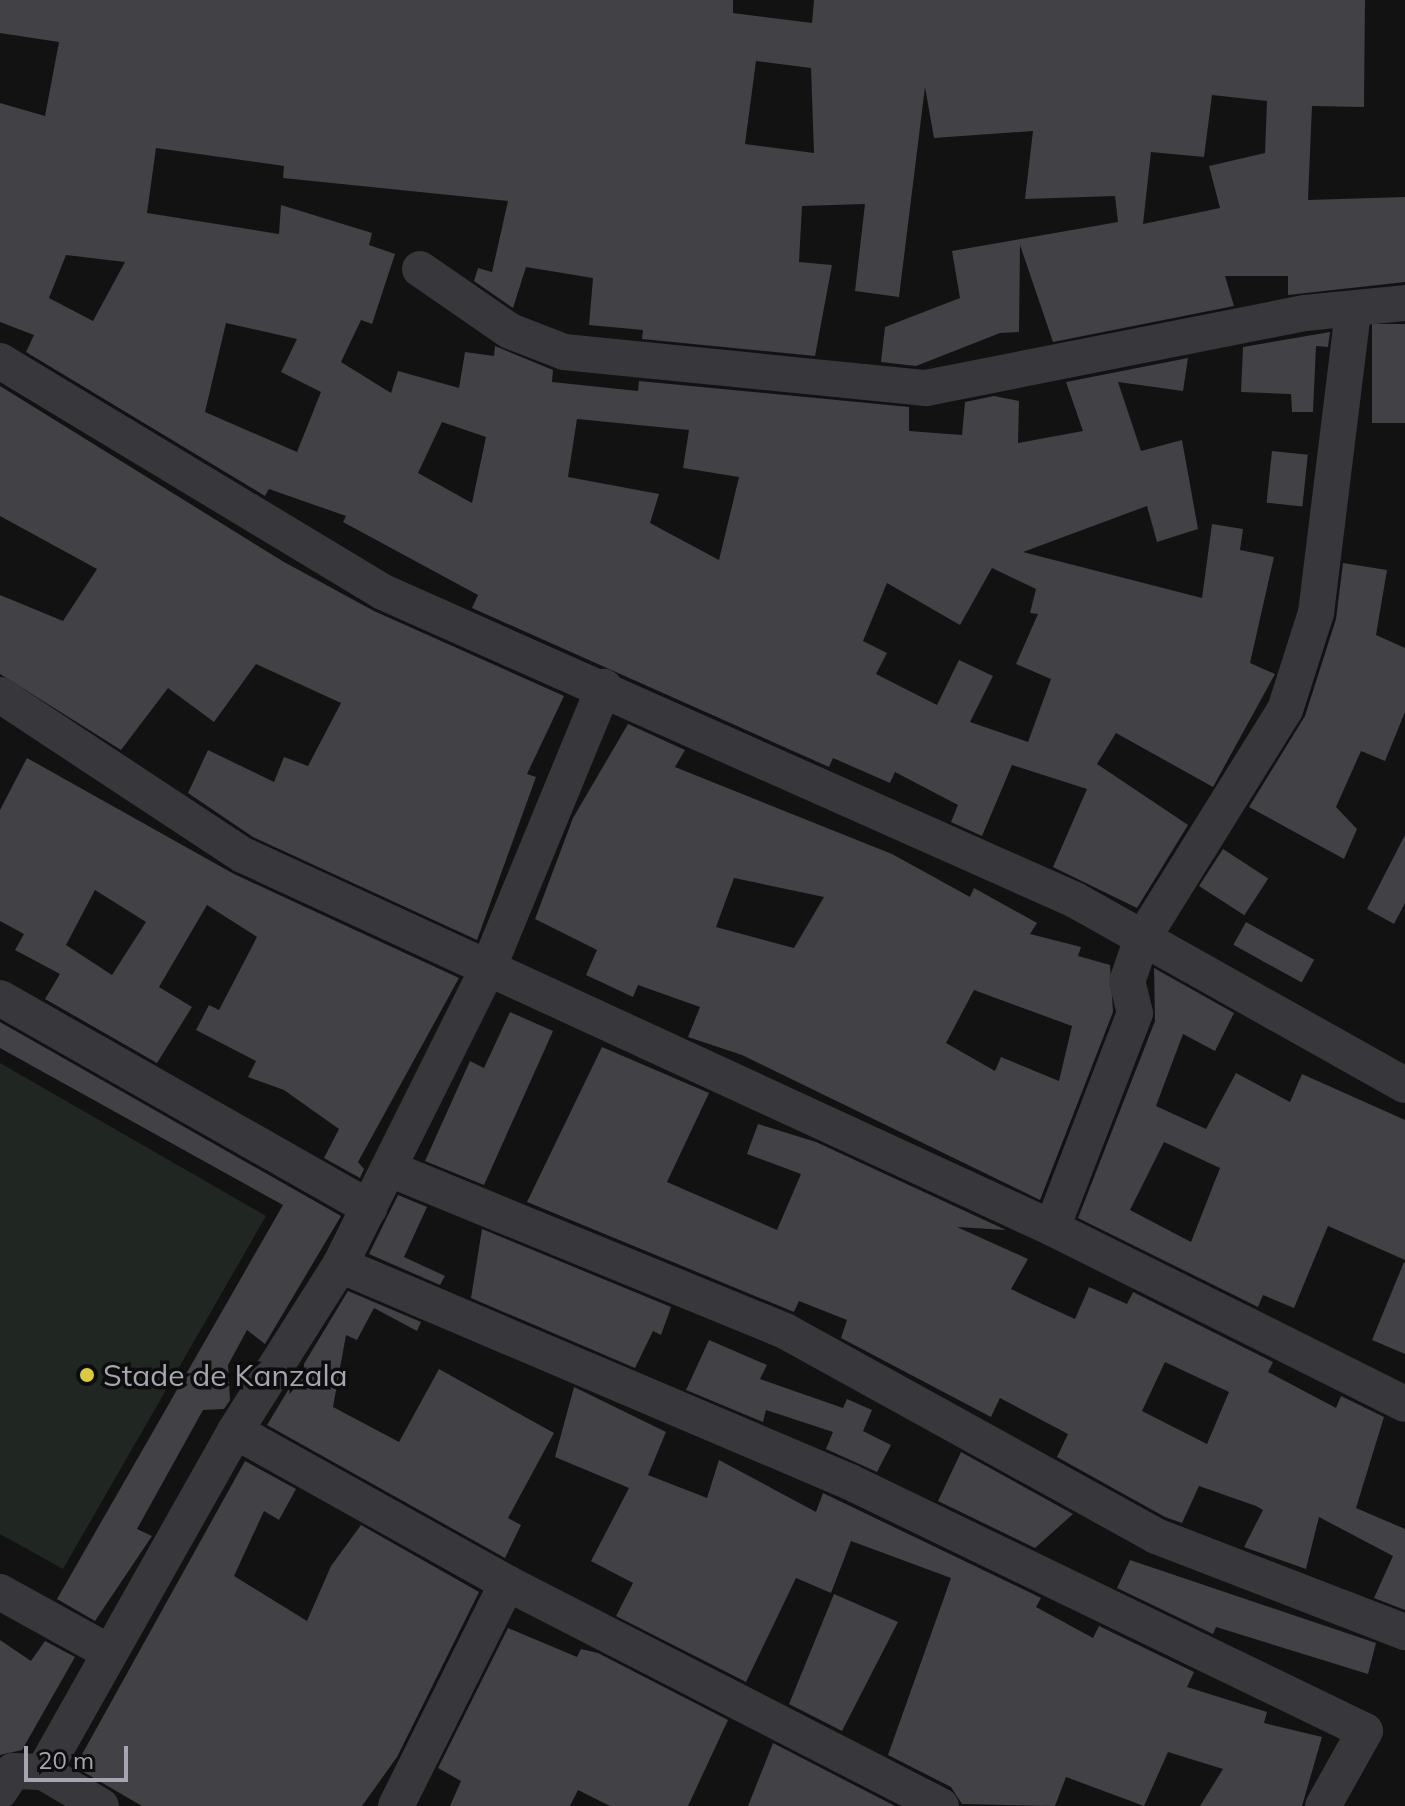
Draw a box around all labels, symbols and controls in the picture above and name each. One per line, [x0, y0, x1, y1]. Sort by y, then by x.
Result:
place label: Stade de Kanzala [103, 1357, 348, 1393]
marker: Stade de Kanzala [78, 1366, 96, 1384]
scale bar [28, 1730, 132, 1780]
text: 20 m [38, 1745, 94, 1775]

